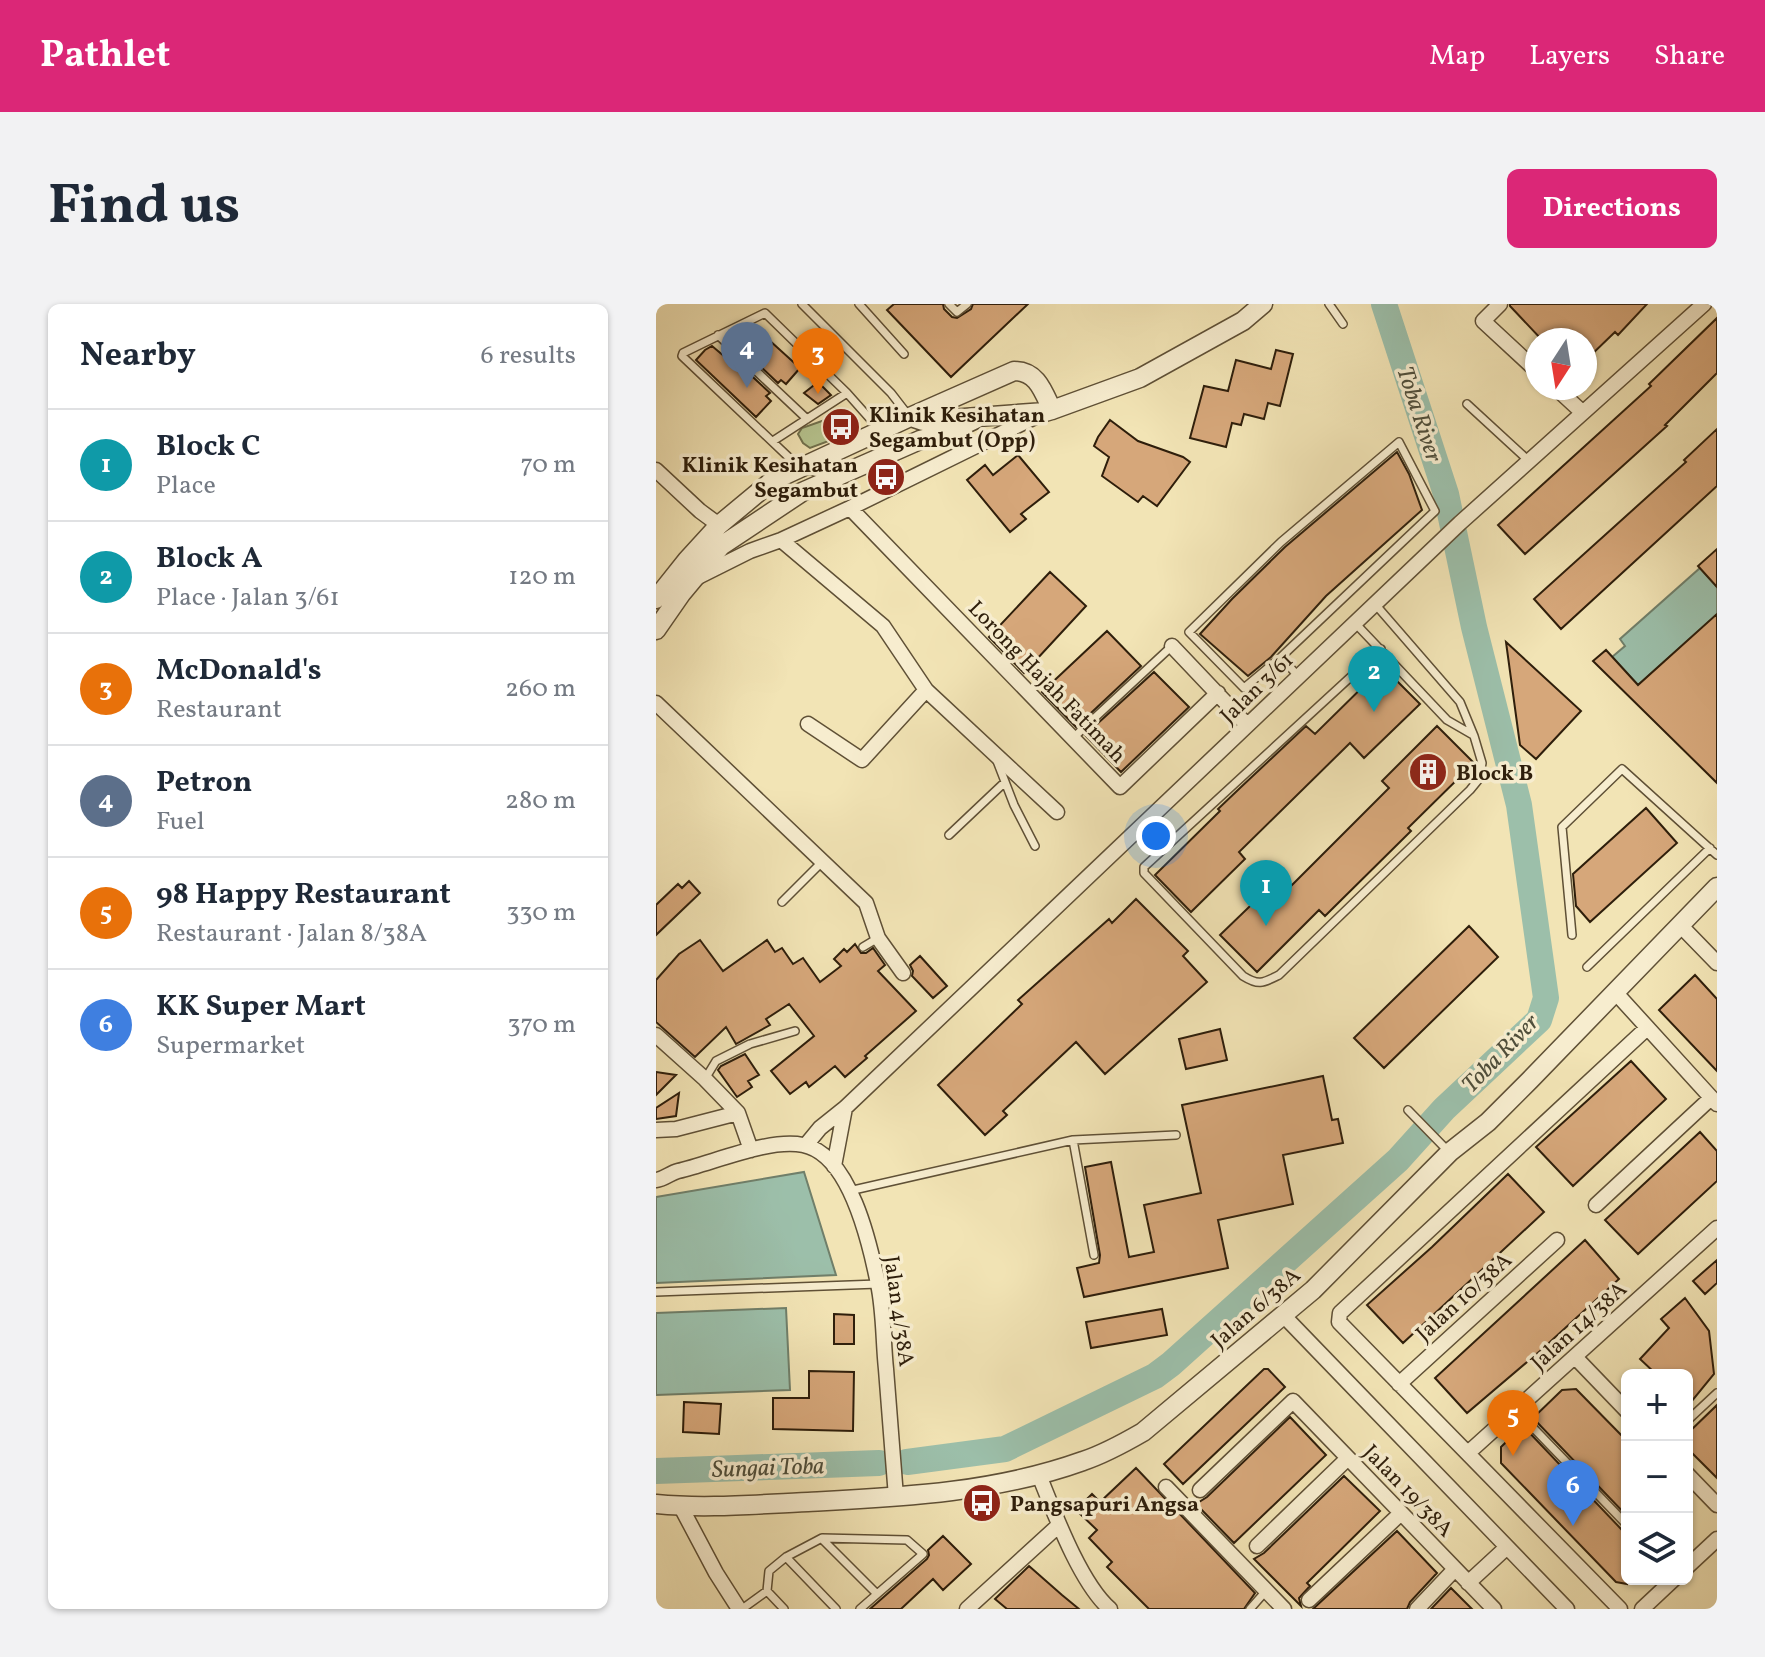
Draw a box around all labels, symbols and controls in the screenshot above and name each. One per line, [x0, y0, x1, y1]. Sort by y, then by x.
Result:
text: Pathlet [40, 30, 170, 83]
text: Map [1429, 37, 1485, 76]
text: Layers [1529, 37, 1610, 76]
text: Share [1654, 37, 1725, 76]
text: Find us [48, 169, 240, 247]
button: Directions [1507, 169, 1717, 248]
pin: 4 [721, 322, 773, 388]
pin: 3 [792, 328, 844, 394]
north arrow [1525, 328, 1597, 400]
text: Nearby [80, 333, 196, 380]
text: 6 results [481, 338, 576, 374]
water label: Toba River [1387, 362, 1450, 468]
place label: Klinik Kesihatan Segambut (Opp) [869, 401, 1045, 457]
bus stop icon: Klinik Kesihatan Segambut (Opp) [820, 406, 862, 448]
text: Block C [156, 426, 261, 468]
text: 1 [101, 447, 111, 483]
text: 70 m [521, 447, 576, 483]
place label: Klinik Kesihatan Segambut [682, 451, 858, 507]
bus stop icon: Klinik Kesihatan Segambut [865, 456, 907, 498]
text: Place [156, 468, 216, 504]
text: Block A [156, 538, 263, 580]
text: 2 [99, 559, 113, 595]
text: 120 m [508, 559, 576, 595]
text: Place · Jalan 3/61 [156, 580, 340, 616]
street label: Lorong Hajah Fatimah [960, 594, 1132, 771]
street label: Jalan 3/61 [1214, 646, 1301, 732]
pin: 2 [1348, 646, 1400, 712]
text: McDonald's [156, 650, 322, 692]
text: 3 [99, 671, 113, 707]
text: 260 m [505, 671, 576, 707]
text: Restaurant [156, 692, 282, 728]
building icon: Block B [1407, 751, 1449, 793]
place label: Block B [1456, 759, 1533, 790]
text: Petron [156, 762, 252, 804]
text: 4 [98, 783, 114, 819]
text: 280 m [505, 783, 576, 819]
text: Fuel [156, 804, 205, 840]
your location [1136, 816, 1176, 856]
pin: 1 [1240, 860, 1292, 926]
text: 98 Happy Restaurant [156, 874, 451, 916]
text: 5 [100, 895, 112, 931]
text: 330 m [506, 895, 576, 931]
text: Restaurant · Jalan 8/38A [156, 916, 427, 952]
text: KK Super Mart [156, 986, 366, 1028]
water label: Toba River [1455, 1006, 1549, 1102]
text: 6 [99, 1007, 113, 1043]
text: 370 m [507, 1007, 576, 1043]
text: Supermarket [156, 1028, 305, 1064]
street label: Jalan 10/38A [1410, 1246, 1520, 1350]
street label: Jalan 4/38A [874, 1254, 921, 1369]
street label: Jalan 6/38A [1205, 1261, 1308, 1357]
street label: Jalan 14/38A [1525, 1275, 1635, 1379]
map controls [1621, 1369, 1693, 1585]
button: + [1621, 1369, 1693, 1441]
pin: 5 [1487, 1390, 1539, 1456]
street label: Jalan 19/38A [1355, 1438, 1460, 1545]
button: − [1621, 1441, 1693, 1513]
water label: Sungai Toba [711, 1450, 825, 1488]
pin: 6 [1547, 1460, 1599, 1526]
bus stop icon: Pangsapuri Angsa [961, 1482, 1003, 1524]
place label: Pangsapuri Angsa [1010, 1490, 1199, 1521]
button: layers [1621, 1513, 1693, 1585]

